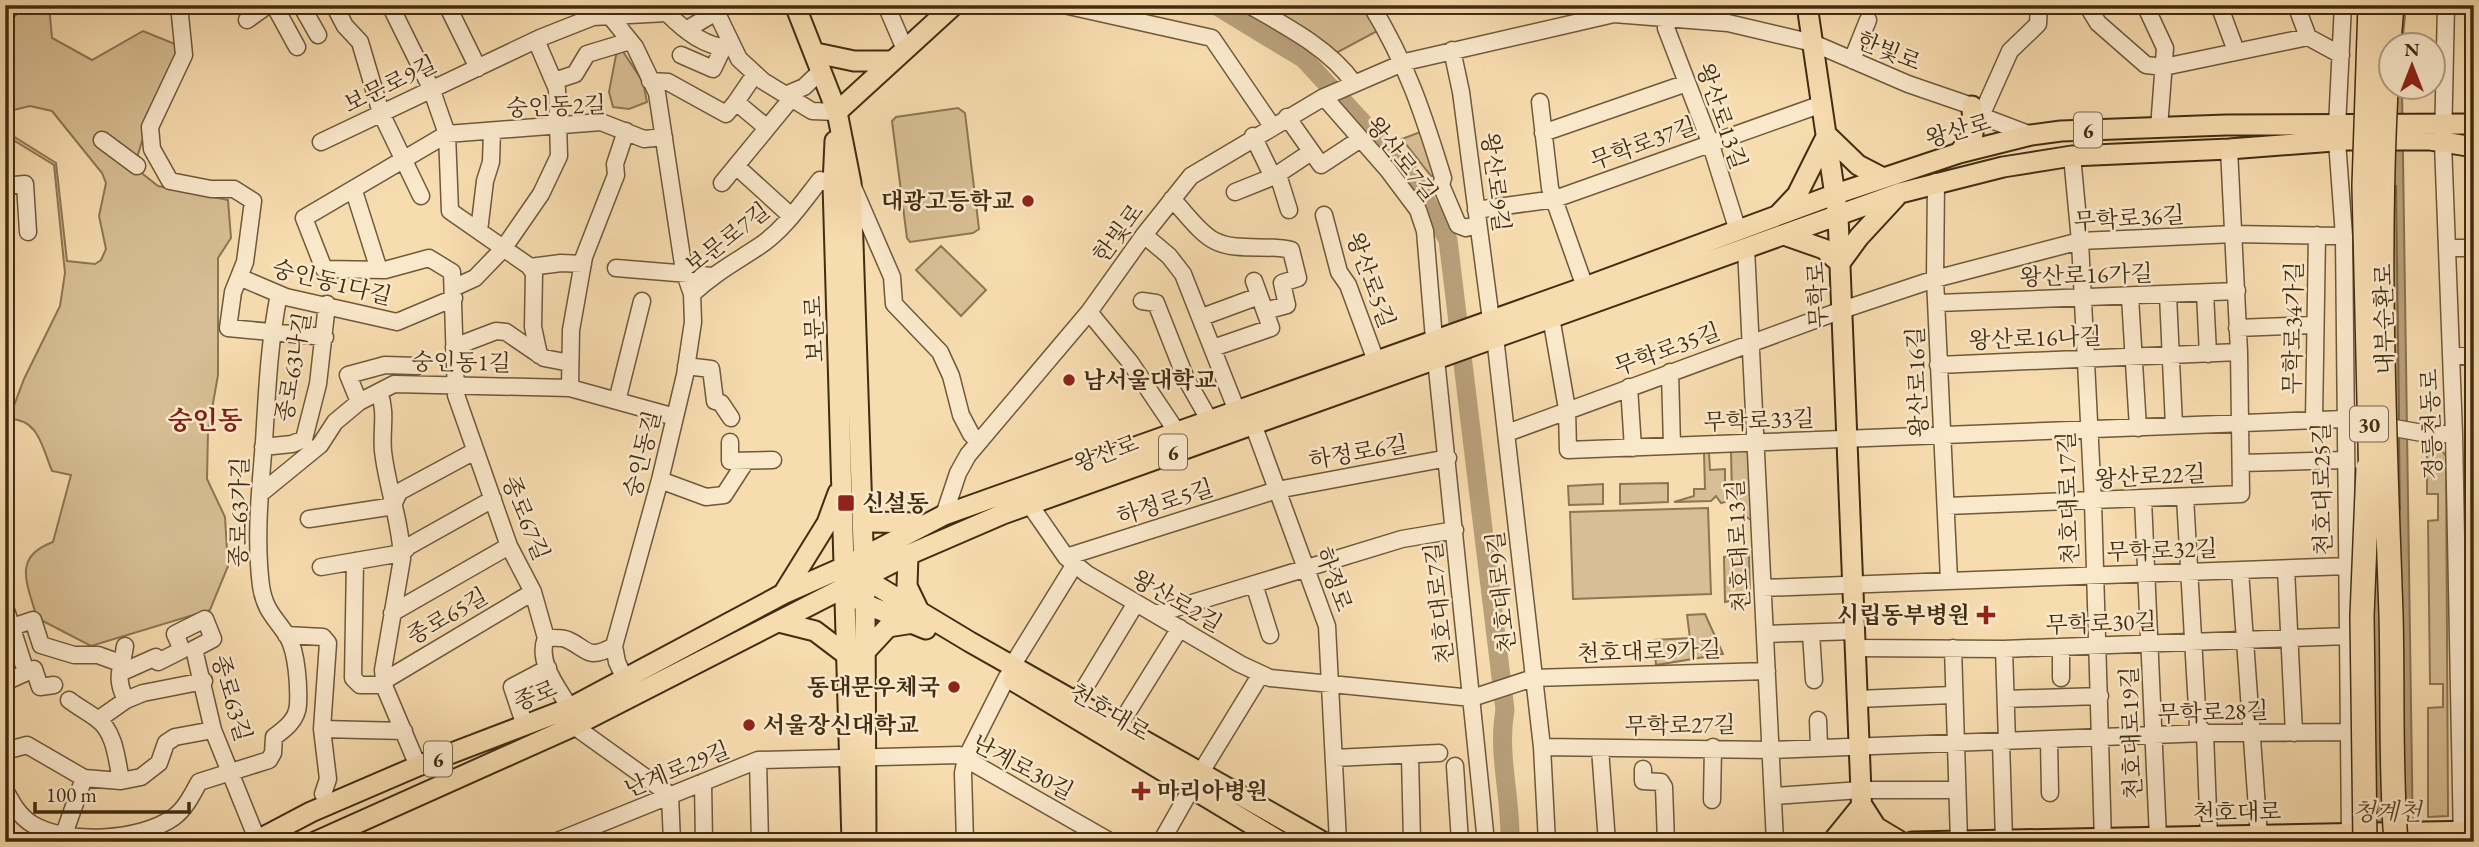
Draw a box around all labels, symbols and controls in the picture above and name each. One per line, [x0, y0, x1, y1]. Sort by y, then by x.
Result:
street label: 한빛로 [1852, 25, 1926, 77]
north arrow [2378, 32, 2448, 102]
text: N [2404, 37, 2420, 62]
street label: 보문로9길 [339, 49, 441, 119]
street label: 왕산로13길 [1690, 59, 1754, 173]
street label: 숭인동2길 [506, 89, 606, 123]
street label: 왕산로 [1922, 106, 1994, 154]
street label: 왕산로7길 [1359, 110, 1445, 208]
street label: 무학로37길 [1586, 110, 1700, 176]
road number: 6 [2074, 113, 2102, 148]
street label: 왕산로9길 [1475, 131, 1517, 233]
place label: 대광고등학교 [881, 186, 1015, 216]
marker: 대광고등학교 [1020, 193, 1036, 209]
street label: 보문로7길 [678, 195, 776, 281]
street label: 한빛로 [1086, 197, 1150, 269]
street label: 무학로36길 [2073, 199, 2185, 237]
street label: 왕산로5길 [1340, 228, 1402, 332]
street label: 숭인동1다길 [269, 253, 395, 311]
street label: 왕산로16가길 [2019, 258, 2153, 292]
street label: 무학로 [1800, 261, 1834, 329]
street label: 무학로34가길 [2277, 261, 2309, 395]
street label: 내부순환로 [2368, 263, 2400, 375]
street label: 보문로 [798, 295, 830, 363]
street label: 종로63나길 [269, 310, 317, 424]
street label: 무학로35길 [1610, 316, 1724, 382]
street label: 왕산로16나길 [1968, 321, 2102, 355]
street label: 왕산로16길 [1900, 326, 1934, 438]
street label: 숭인동1길 [411, 346, 511, 378]
place label: 남서울대학교 [1083, 365, 1217, 395]
street label: 정릉천동로 [2414, 368, 2448, 480]
marker: 남서울대학교 [1061, 372, 1077, 388]
district label: 숭인동 [167, 403, 243, 437]
street label: 무학로33길 [1703, 403, 1815, 437]
road number: 30 [2350, 406, 2388, 442]
street label: 숭인동길 [617, 407, 667, 501]
street label: 천호대로25길 [2306, 422, 2338, 556]
street label: 왕산로 [1070, 428, 1142, 478]
street label: 하정로6길 [1306, 429, 1410, 475]
street label: 천호대로17길 [2051, 431, 2085, 565]
road number: 6 [1159, 434, 1187, 470]
street label: 종로63가길 [223, 456, 255, 568]
street label: 왕산로22길 [2094, 458, 2206, 494]
street label: 종로67길 [495, 471, 557, 565]
street label: 하정로5길 [1113, 472, 1217, 532]
street label: 천호대로13길 [1720, 479, 1756, 613]
place label: 신설동 [862, 488, 929, 518]
marker: 신설동 [836, 493, 856, 513]
street label: 천호대로9길 [1480, 530, 1522, 654]
street label: 무학로32길 [2106, 533, 2218, 567]
street label: 천호대로7길 [1418, 541, 1460, 665]
street label: 하정로 [1309, 543, 1359, 615]
street label: 왕산로2길 [1126, 563, 1228, 639]
street label: 종로65길 [401, 581, 493, 651]
place label: 시립동부병원 [1837, 600, 1970, 630]
marker: 시립동부병원 [1976, 605, 1996, 625]
street label: 무학로30길 [2045, 606, 2157, 640]
street label: 천호대로9가길 [1576, 633, 1722, 669]
street label: 종로63길 [205, 651, 259, 745]
street label: 천호대로19길 [2114, 666, 2148, 800]
place label: 동대문우체국 [807, 672, 940, 702]
street label: 종로 [509, 673, 561, 717]
street label: 천호대로 [1064, 676, 1156, 748]
marker: 동대문우체국 [946, 679, 962, 695]
street label: 무학로28길 [2157, 695, 2269, 729]
street label: 무학로27길 [1624, 709, 1736, 741]
place label: 서울장신대학교 [763, 710, 919, 740]
marker: 서울장신대학교 [741, 717, 757, 733]
street label: 난계로30길 [967, 728, 1079, 806]
street label: 난계로29길 [620, 734, 734, 804]
road number: 6 [424, 742, 452, 776]
scale bar [35, 770, 189, 814]
place label: 마리아병원 [1157, 776, 1268, 806]
text: 100 m [46, 781, 97, 808]
marker: 마리아병원 [1131, 781, 1151, 801]
street label: 천호대로 [2192, 796, 2282, 828]
water label: 청계천 [2352, 796, 2424, 827]

